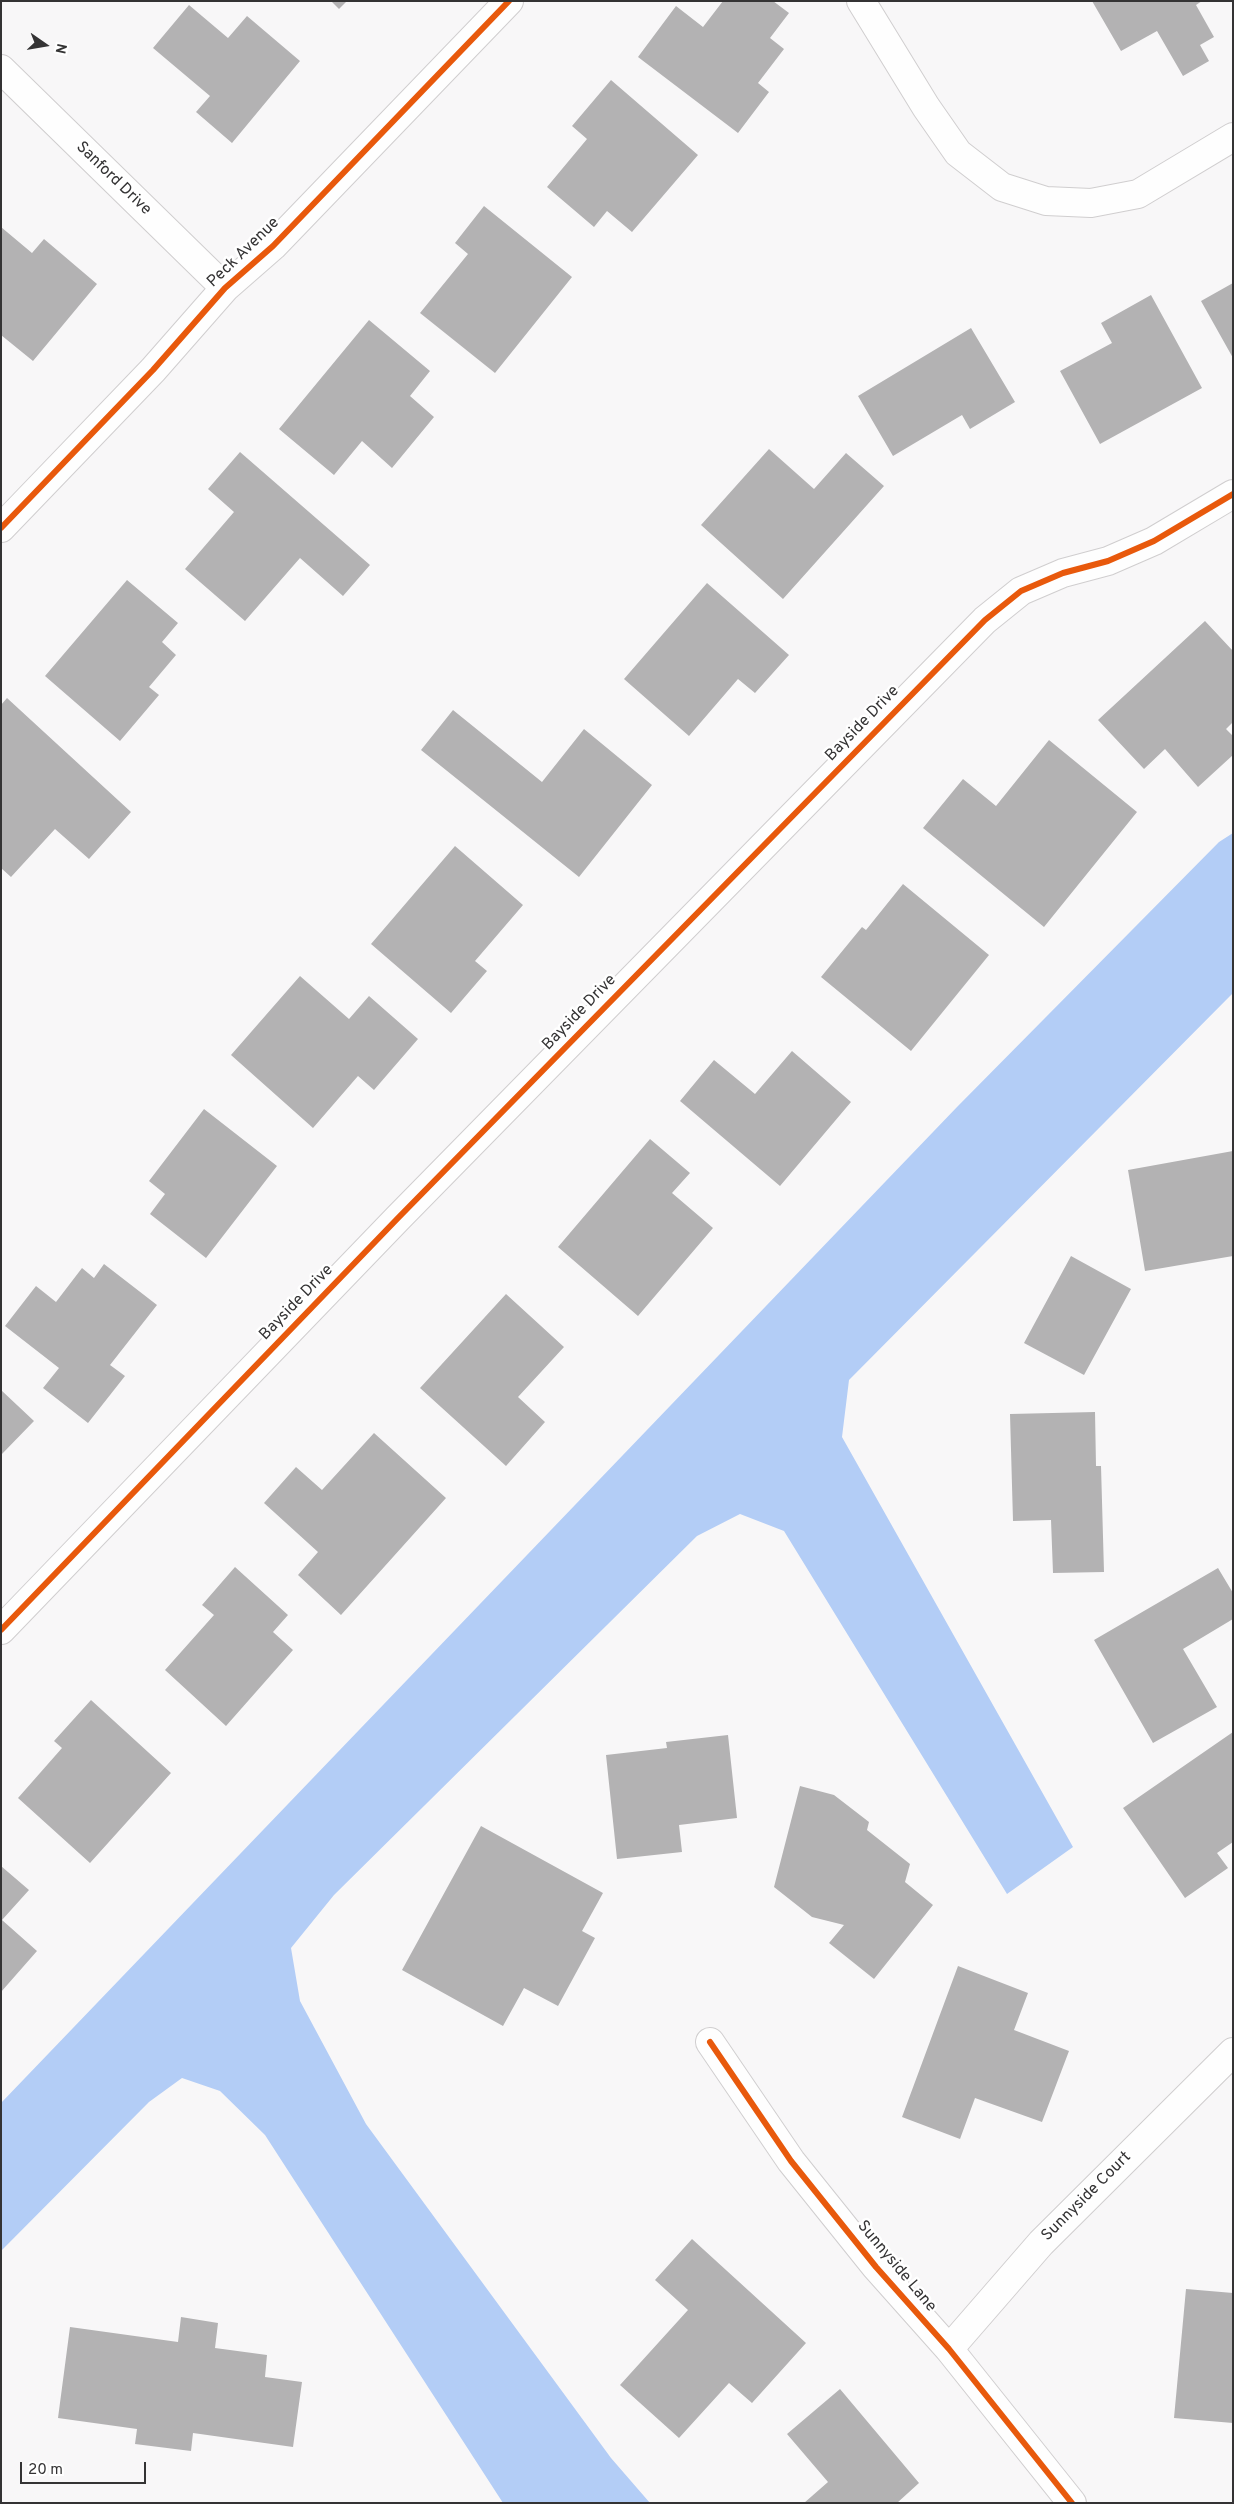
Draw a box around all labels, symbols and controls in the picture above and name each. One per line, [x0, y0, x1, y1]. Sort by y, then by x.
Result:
north arrow [20, 20, 70, 70]
text: N [51, 42, 70, 55]
street label: Sanford Drive [71, 138, 155, 220]
street label: Peck Avenue [204, 214, 284, 292]
street label: Bayside Drive [822, 682, 904, 766]
street label: Bayside Drive [539, 971, 621, 1055]
street label: Bayside Drive [256, 1261, 338, 1345]
street label: Sunnyside Court [1038, 2148, 1136, 2246]
street label: Sunnyside Lane [852, 2217, 940, 2317]
scale bar [22, 2452, 149, 2484]
text: 20 m [28, 2461, 63, 2480]

